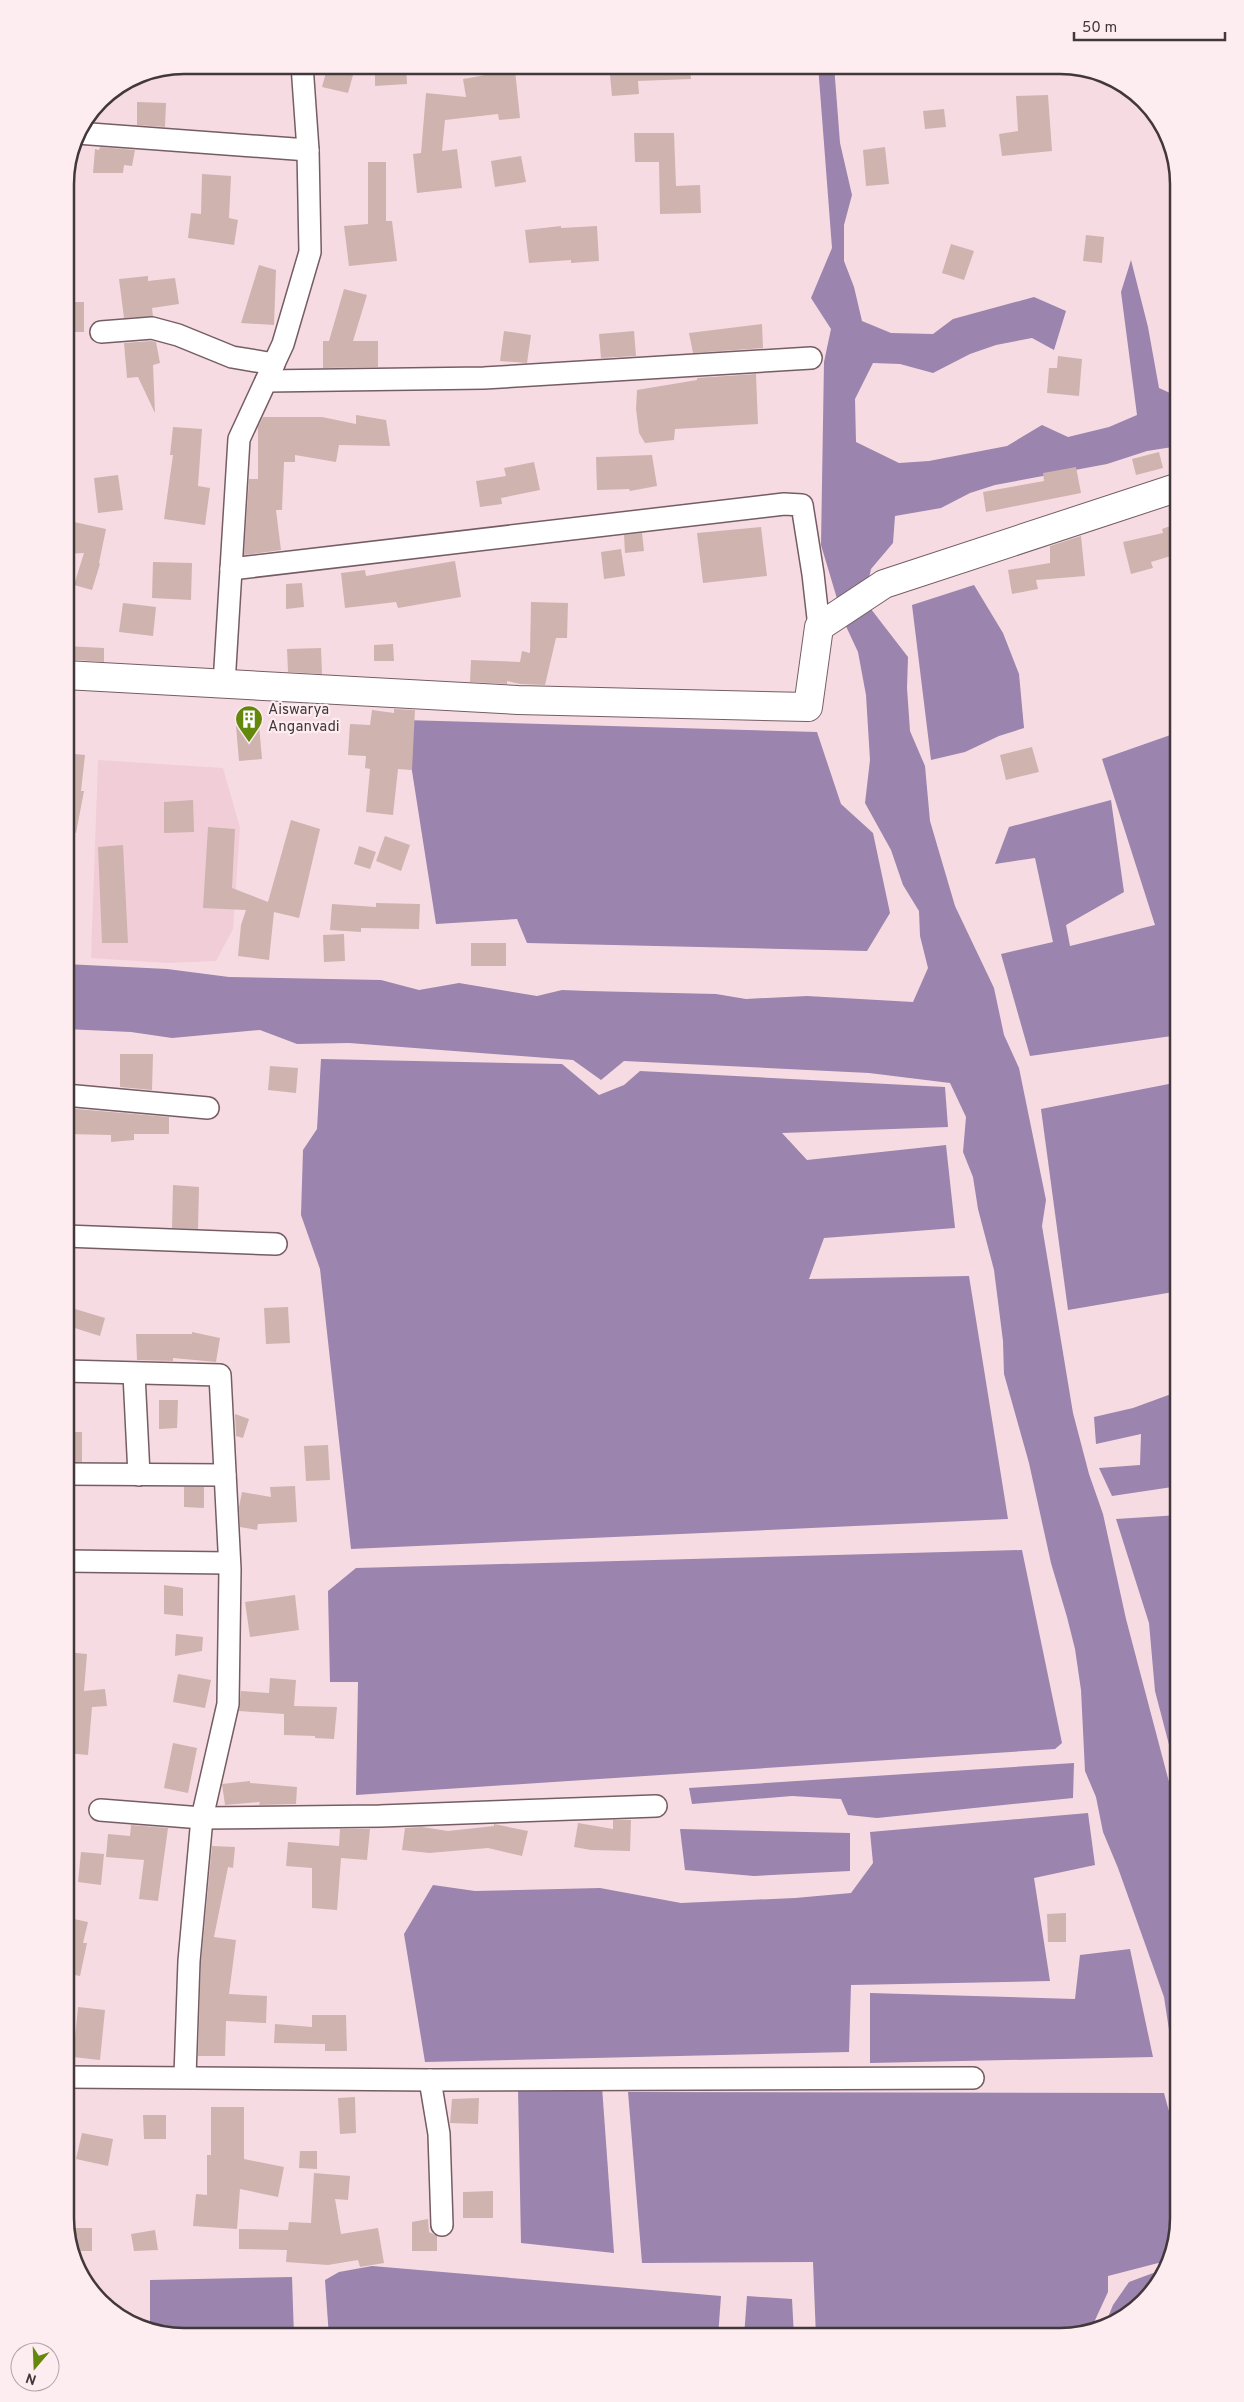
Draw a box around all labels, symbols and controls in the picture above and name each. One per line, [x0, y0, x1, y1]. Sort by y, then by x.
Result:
scale bar [1074, 10, 1225, 42]
text: 50 m [1082, 19, 1117, 38]
place label: Aiswarya Anganvadi [268, 701, 340, 737]
building icon: Aiswarya Anganvadi [234, 704, 264, 743]
north arrow [10, 2342, 60, 2392]
text: N [24, 2368, 39, 2388]

